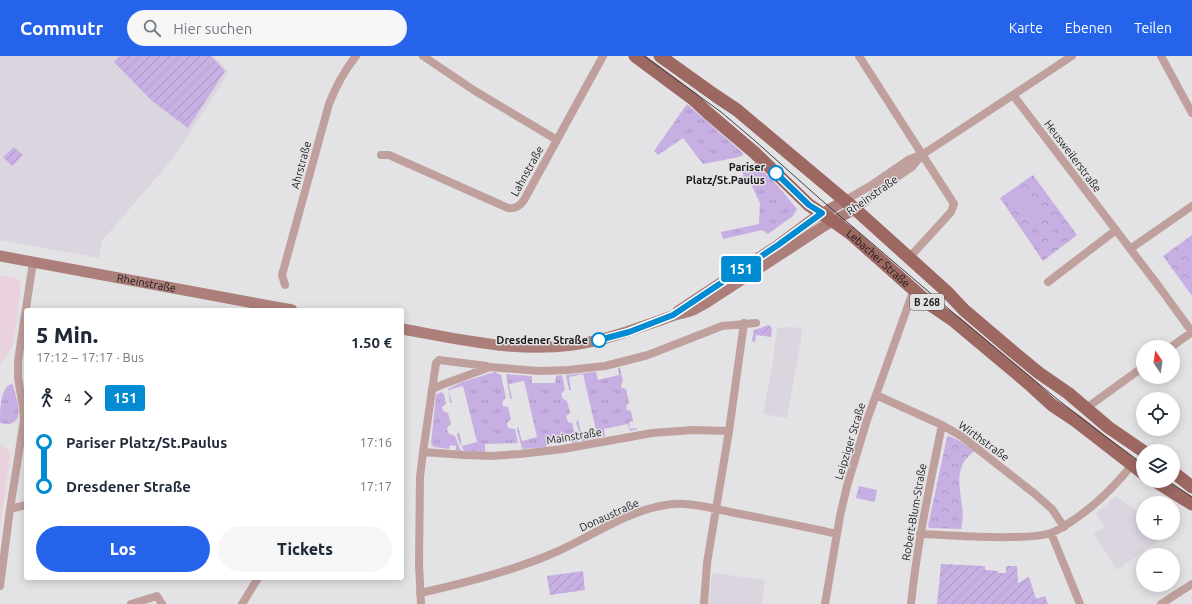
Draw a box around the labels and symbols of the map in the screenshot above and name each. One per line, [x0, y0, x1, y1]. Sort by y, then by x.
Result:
street label: Heusweilerstraße [1042, 118, 1104, 194]
street label: Ahrstraße [289, 140, 313, 190]
street label: Lahnstraße [508, 144, 546, 198]
place label: Pariser Platz/St.Paulus [686, 161, 765, 186]
marker: Pariser Platz/St.Paulus [768, 165, 784, 181]
street label: Rheinstraße [844, 173, 900, 217]
street label: Lebacher Straße [844, 227, 912, 290]
line badge: 151 [718, 256, 764, 282]
street label: Rheinstraße [116, 272, 177, 294]
road number: B 268 [910, 294, 944, 310]
marker: Dresdener Straße [591, 332, 607, 348]
place label: Dresdener Straße [496, 334, 588, 346]
north arrow [1136, 340, 1180, 384]
street label: Leipziger Straße [833, 401, 867, 481]
street label: Wirthstraße [956, 419, 1012, 463]
street label: Mainstraße [546, 426, 602, 446]
street label: Robert-Blum-Straße [900, 462, 928, 562]
street label: Donaustraße [577, 496, 641, 534]

